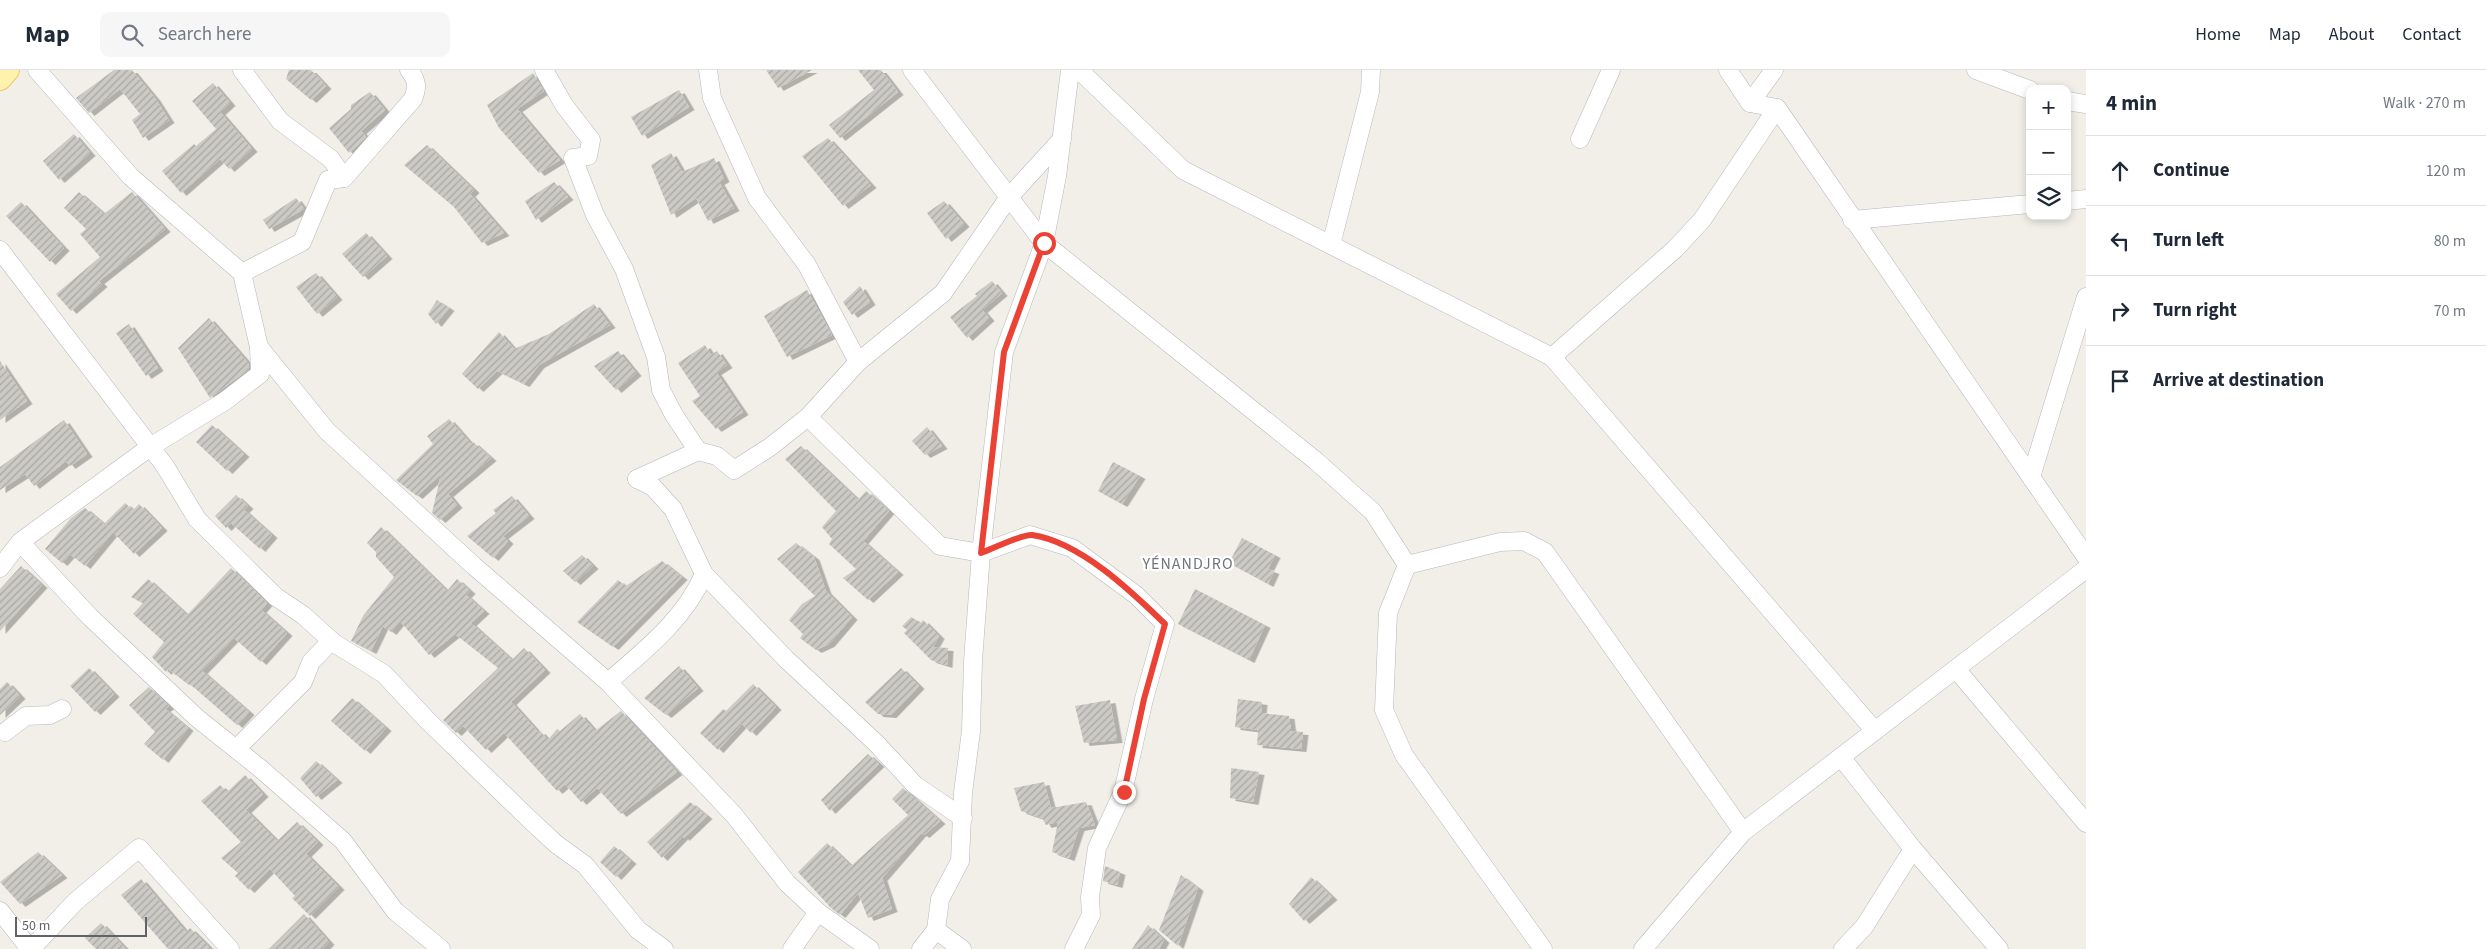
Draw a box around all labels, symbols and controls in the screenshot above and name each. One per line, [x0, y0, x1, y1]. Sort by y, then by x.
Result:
search box [100, 12, 450, 57]
text: Map [25, 17, 70, 52]
icon: search [118, 21, 146, 49]
text: Search here [158, 21, 251, 48]
text: Home [2195, 22, 2241, 47]
text: Map [2269, 22, 2301, 47]
text: About [2329, 22, 2374, 47]
text: Contact [2402, 22, 2461, 47]
map controls [2026, 85, 2071, 220]
button: + [2026, 85, 2071, 130]
text: 4 min [2106, 88, 2157, 118]
text: Walk · 270 m [2383, 92, 2466, 114]
button: − [2026, 130, 2071, 175]
icon: ahead [2106, 157, 2134, 185]
text: Continue [2153, 157, 2230, 184]
text: 120 m [2426, 160, 2466, 182]
button: layers [2026, 175, 2071, 220]
icon: left [2106, 227, 2134, 255]
text: Turn left [2153, 227, 2224, 254]
text: 80 m [2434, 230, 2466, 252]
route start [1033, 232, 1056, 255]
icon: right [2106, 297, 2134, 325]
text: Turn right [2153, 297, 2237, 324]
text: 70 m [2434, 300, 2466, 322]
icon: arrive [2106, 367, 2134, 395]
text: Arrive at destination [2153, 367, 2324, 394]
district label: YÉNANDJRO [1141, 553, 1234, 575]
route end [1113, 781, 1136, 804]
scale bar [15, 914, 148, 937]
text: 50 m [22, 916, 50, 936]

